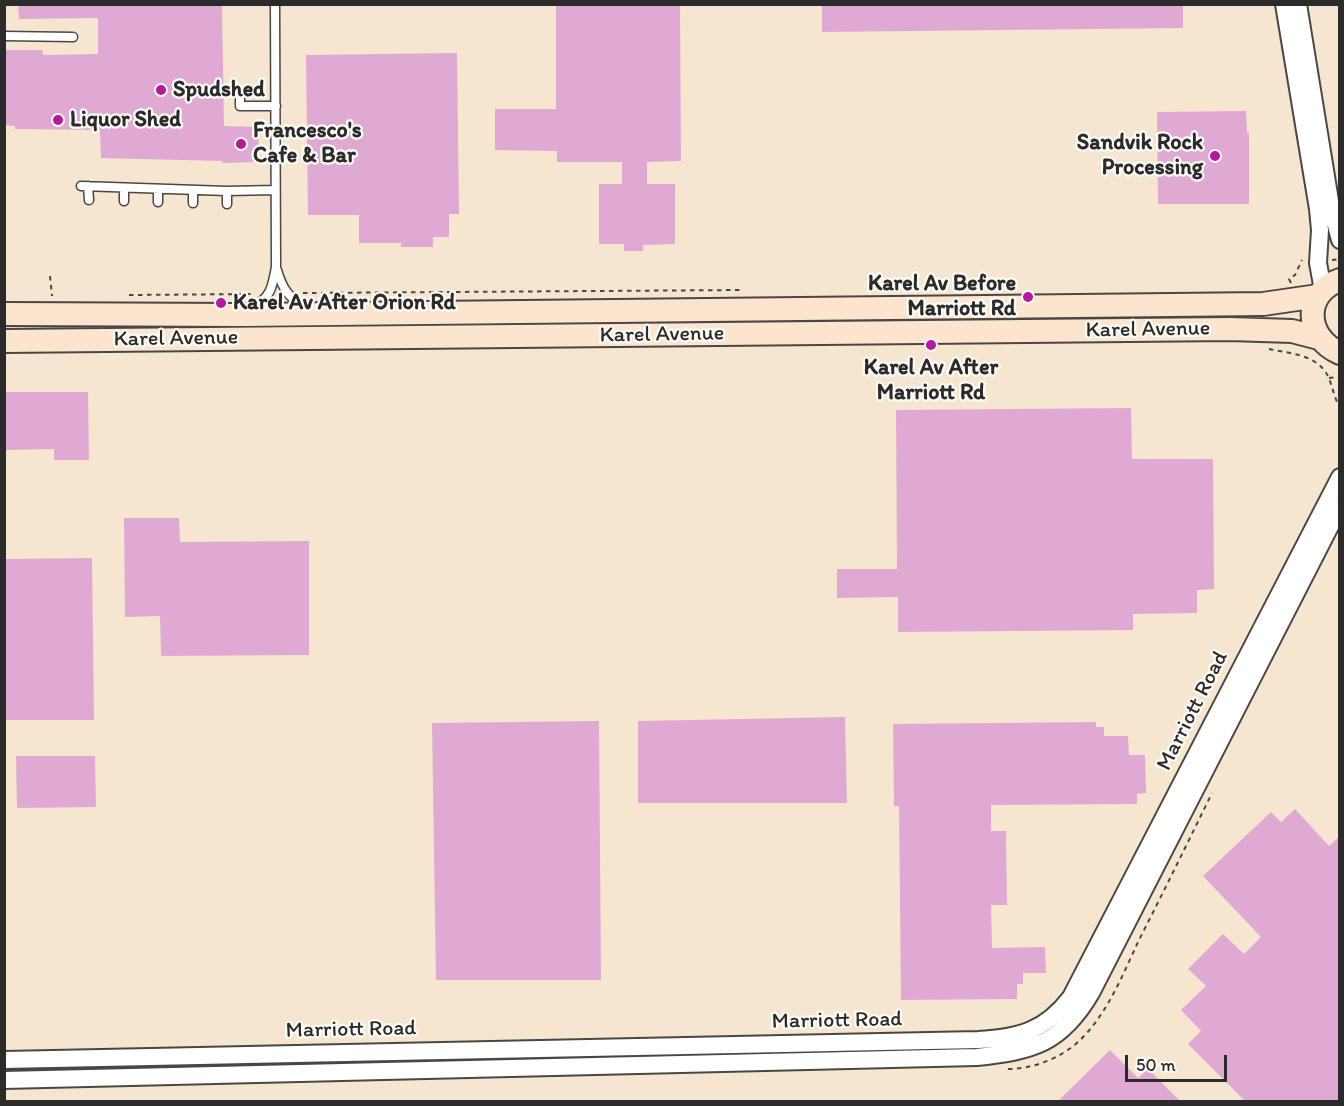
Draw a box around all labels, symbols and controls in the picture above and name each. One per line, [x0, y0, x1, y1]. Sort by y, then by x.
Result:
place label: Spudshed [173, 77, 265, 103]
marker: Spudshed [154, 83, 168, 97]
place label: Liquor Shed [70, 107, 181, 133]
marker: Liquor Shed [51, 113, 65, 127]
place label: Francesco's Cafe & Bar [253, 118, 362, 170]
place label: Sandvik Rock Processing [1077, 130, 1203, 182]
marker: Francesco's Cafe & Bar [234, 137, 248, 151]
marker: Sandvik Rock Processing [1208, 149, 1222, 163]
place label: Karel Av Before Marriott Rd [868, 271, 1016, 322]
place label: Karel Av After Orion Rd [233, 290, 456, 316]
marker: Karel Av Before Marriott Rd [1021, 290, 1035, 304]
marker: Karel Av After Orion Rd [214, 296, 228, 310]
street label: Karel Avenue [1085, 316, 1211, 344]
street label: Karel Avenue [599, 321, 725, 349]
street label: Karel Avenue [113, 325, 239, 353]
marker: Karel Av After Marriott Rd [924, 338, 938, 352]
place label: Karel Av After Marriott Rd [864, 355, 998, 406]
street label: Marriott Road [1152, 647, 1234, 775]
street label: Marriott Road [771, 1007, 903, 1035]
street label: Marriott Road [285, 1016, 417, 1044]
scale bar [1128, 1043, 1230, 1081]
text: 50 m [1136, 1054, 1176, 1076]

